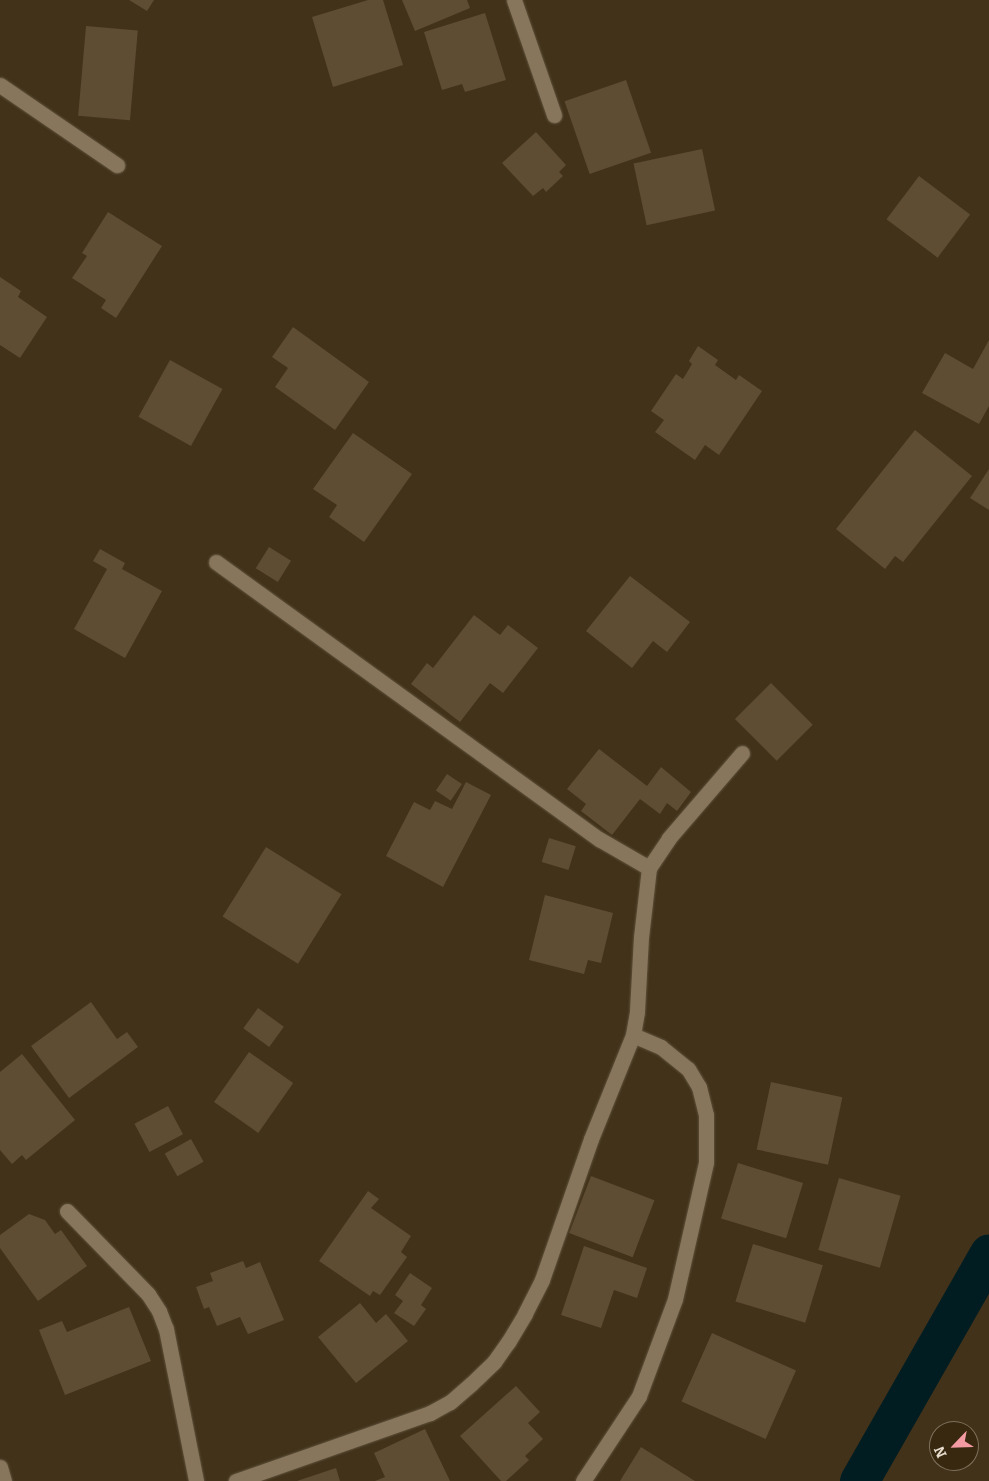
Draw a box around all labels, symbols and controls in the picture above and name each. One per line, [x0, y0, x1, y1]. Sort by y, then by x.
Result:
north arrow [929, 1421, 979, 1471]
text: N [931, 1444, 951, 1460]

